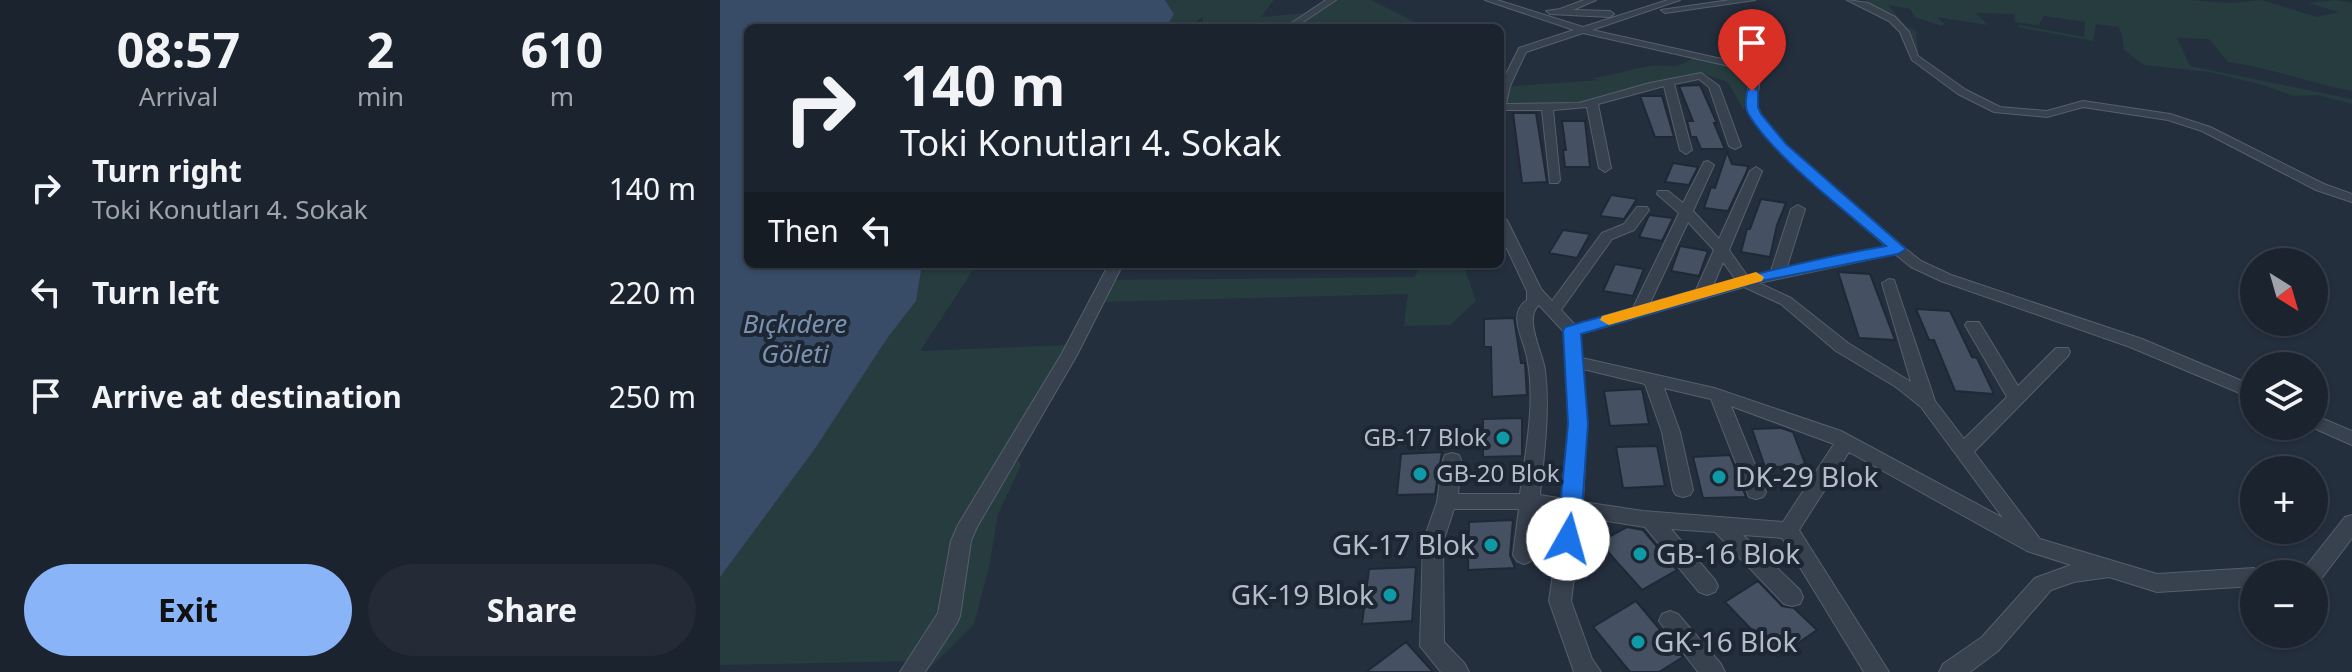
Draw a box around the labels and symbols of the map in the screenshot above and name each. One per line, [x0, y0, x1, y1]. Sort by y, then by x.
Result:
pin [1718, 9, 1786, 91]
north arrow [2240, 248, 2328, 336]
water label: Bıçkıdere Göleti [743, 305, 847, 371]
place label: GB-17 Blok [1363, 420, 1487, 453]
marker: GB-17 Blok [1494, 429, 1512, 447]
place label: GB-20 Blok [1436, 456, 1560, 489]
place label: DK-29 Blok [1735, 457, 1878, 495]
marker: GB-20 Blok [1411, 465, 1429, 483]
marker: DK-29 Blok [1710, 468, 1728, 486]
position arrow [1526, 497, 1610, 581]
place label: GK-17 Blok [1332, 525, 1475, 563]
place label: GB-16 Blok [1656, 534, 1800, 572]
marker: GK-17 Blok [1482, 536, 1500, 554]
marker: GB-16 Blok [1631, 545, 1649, 563]
place label: GK-19 Blok [1231, 575, 1374, 613]
marker: GK-19 Blok [1381, 586, 1399, 604]
place label: GK-16 Blok [1654, 622, 1797, 660]
marker: GK-16 Blok [1629, 633, 1647, 651]

